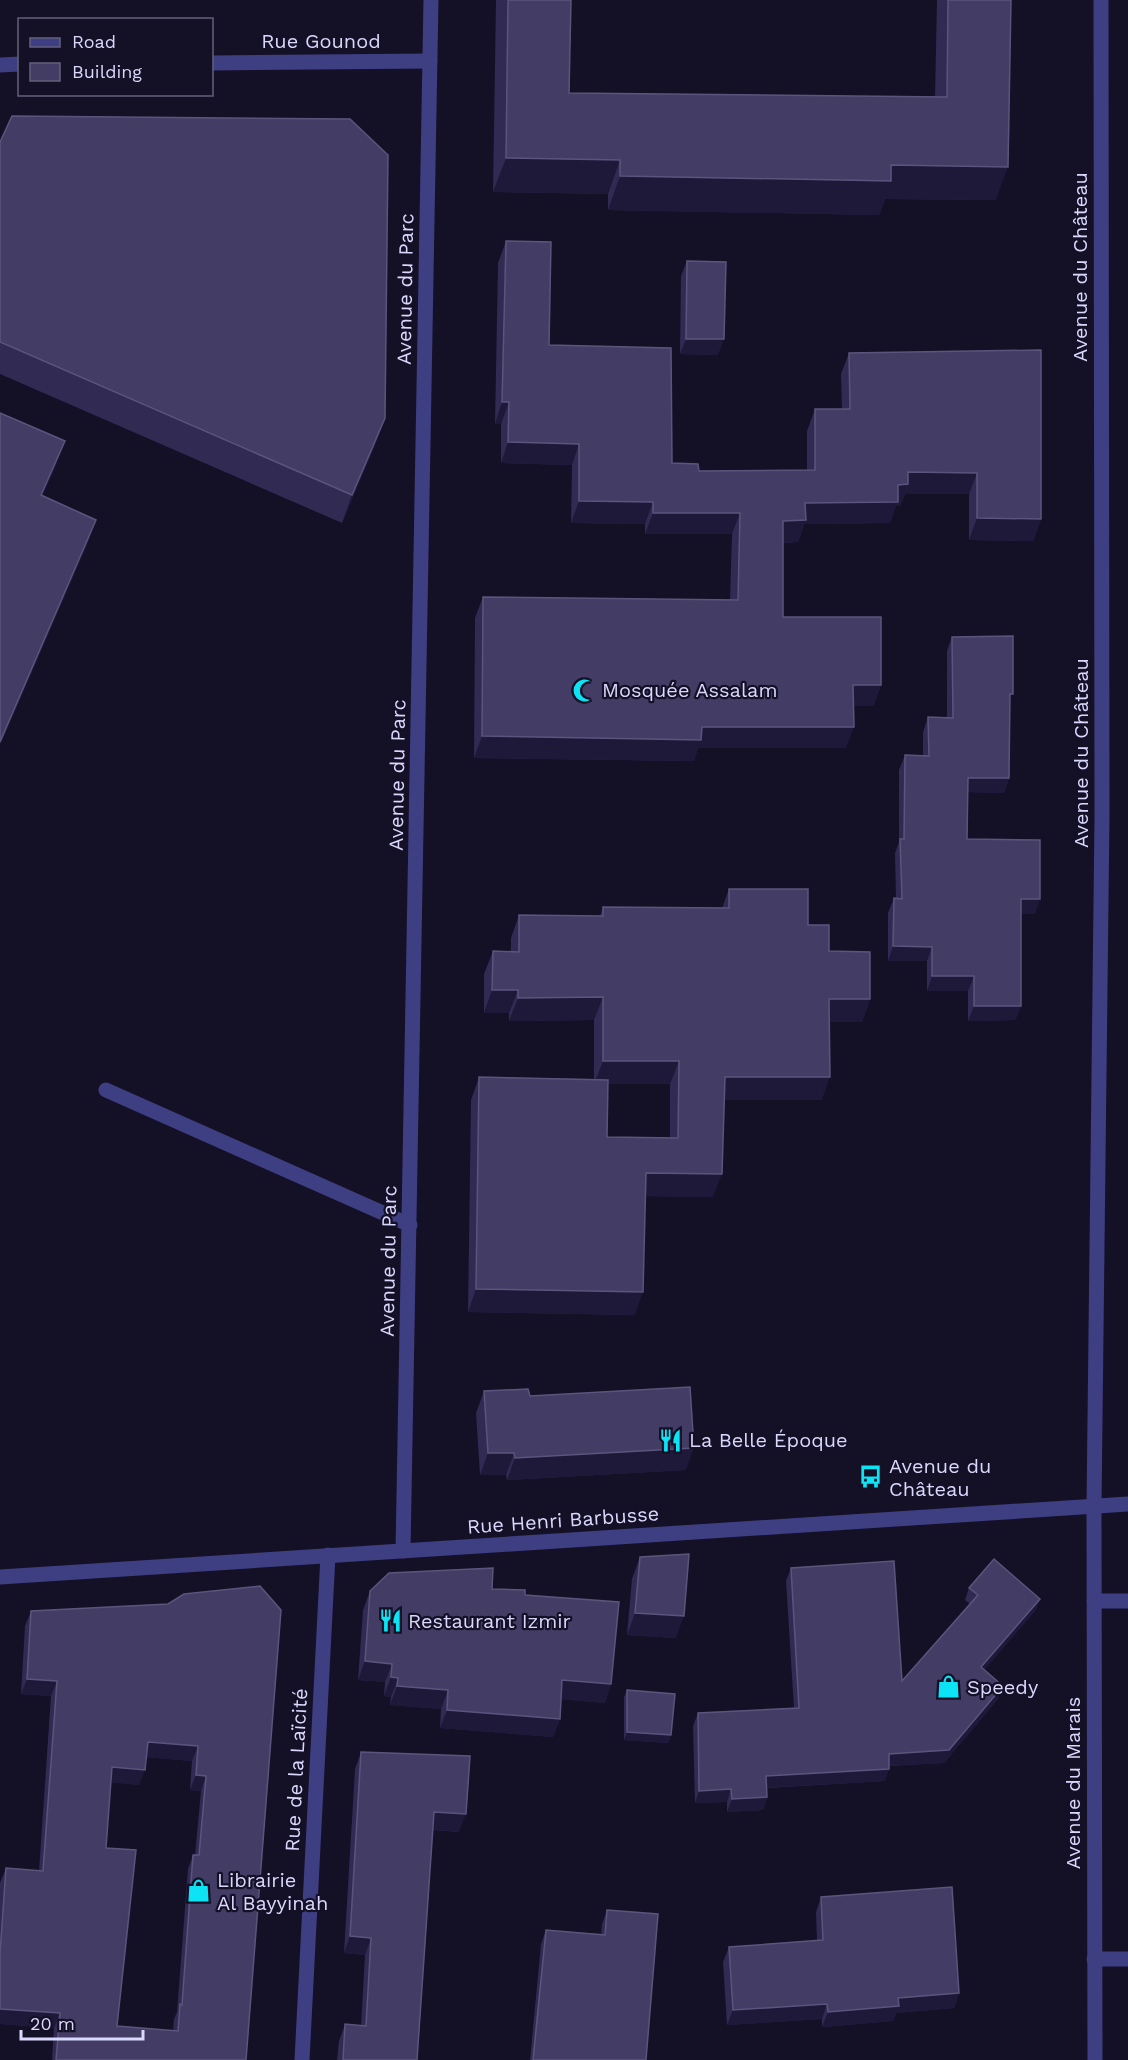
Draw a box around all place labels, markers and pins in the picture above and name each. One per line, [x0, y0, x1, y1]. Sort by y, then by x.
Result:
mosque icon: Mosquée Assalam [571, 677, 597, 703]
place label: Mosquée Assalam [602, 678, 777, 702]
restaurant icon: La Belle Époque [658, 1427, 684, 1453]
place label: La Belle Époque [689, 1428, 848, 1452]
place label: Avenue du Château [889, 1454, 991, 1501]
bus stop icon: Avenue du Château [858, 1464, 884, 1490]
restaurant icon: Restaurant Izmir [377, 1608, 403, 1634]
place label: Restaurant Izmir [408, 1609, 571, 1633]
shop icon: Speedy [936, 1674, 962, 1700]
place label: Speedy [967, 1675, 1039, 1699]
place label: Librairie Al Bayyinah [217, 1868, 328, 1915]
shop icon: Librairie Al Bayyinah [186, 1878, 212, 1904]

